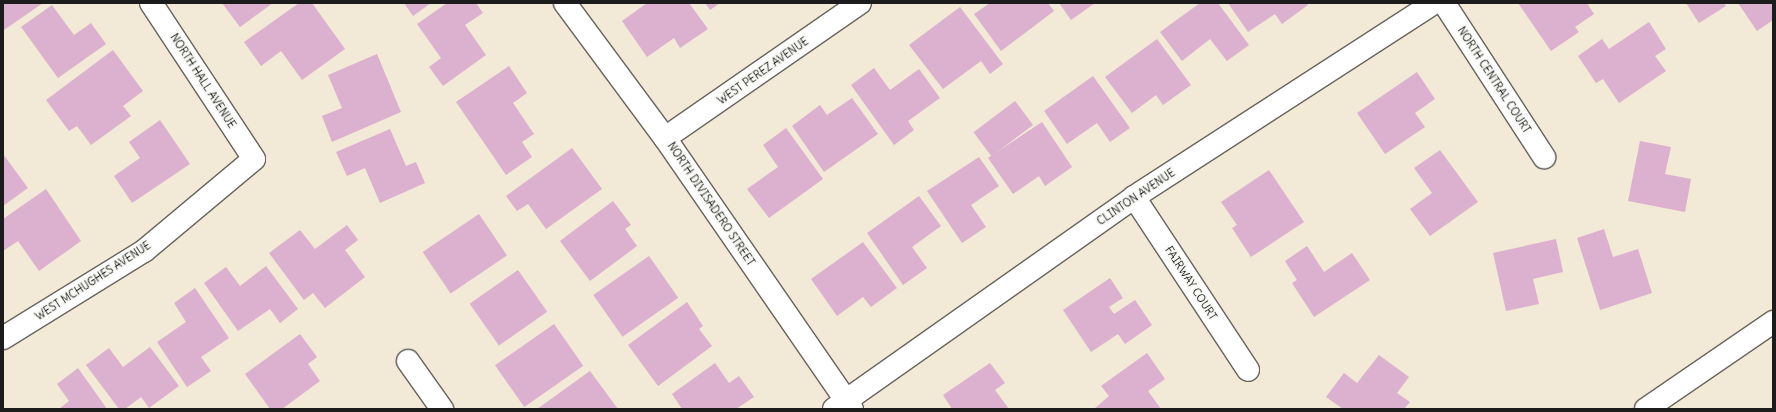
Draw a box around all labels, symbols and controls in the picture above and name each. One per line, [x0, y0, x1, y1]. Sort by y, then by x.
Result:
street label: NORTH CENTRAL COURT [1455, 24, 1533, 136]
street label: NORTH HALL AVENUE [167, 31, 239, 131]
street label: WEST PEREZ AVENUE [715, 35, 811, 107]
street label: NORTH DIVISADERO STREET [665, 140, 757, 268]
street label: CLINTON AVENUE [1094, 166, 1178, 228]
street label: WEST MCHUGHES AVENUE [33, 239, 153, 323]
street label: FAIRWAY COURT [1162, 244, 1220, 322]

